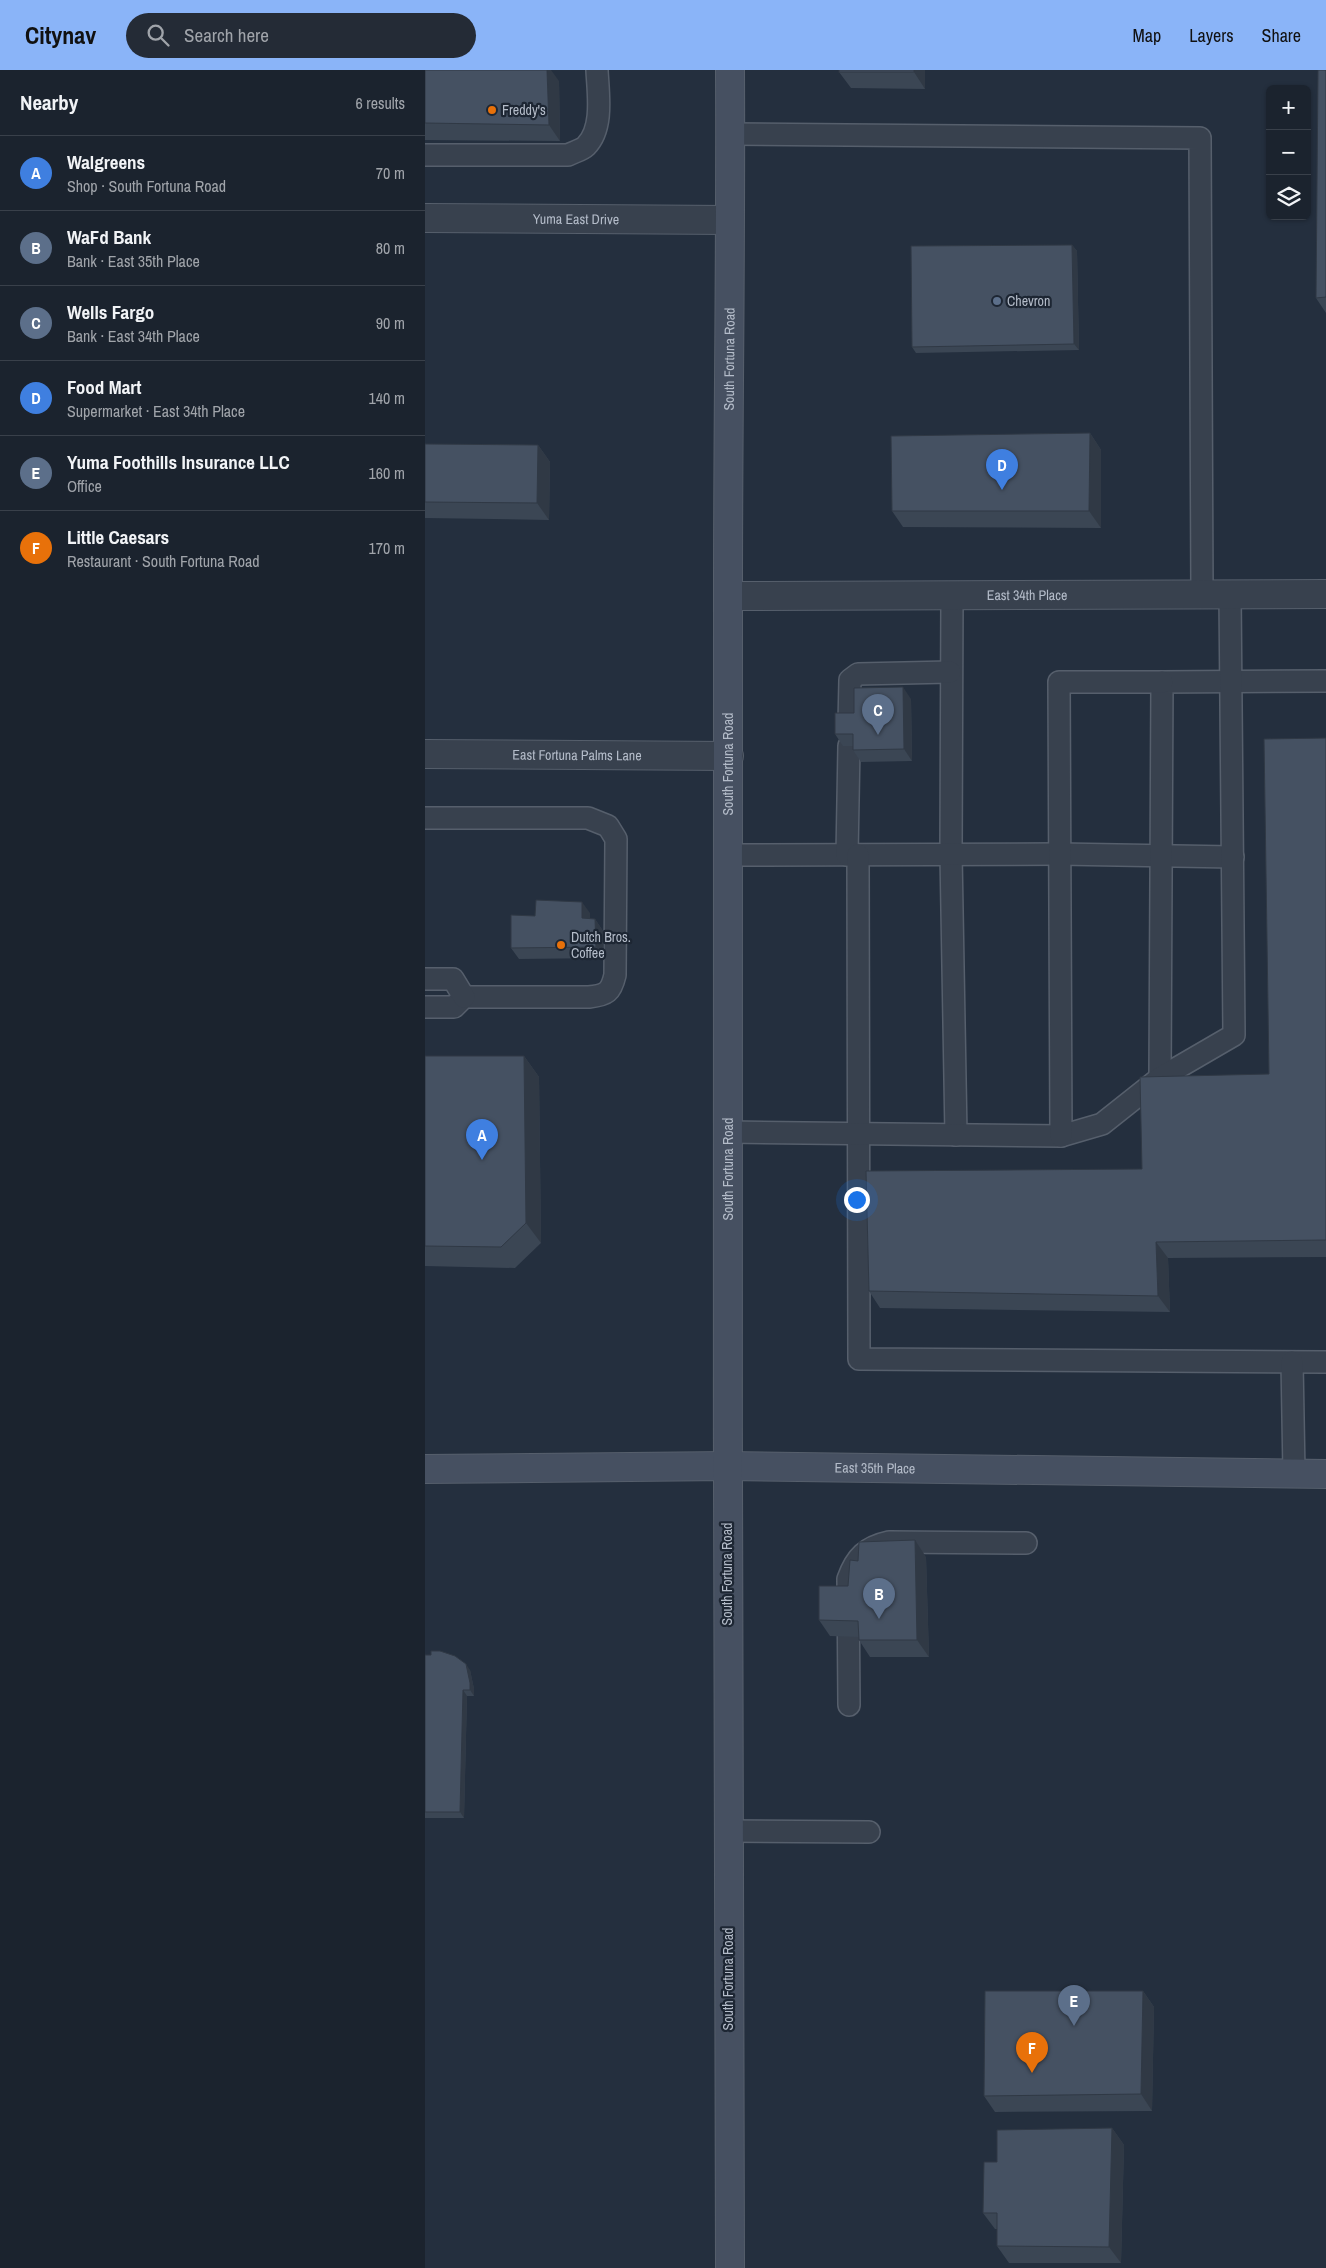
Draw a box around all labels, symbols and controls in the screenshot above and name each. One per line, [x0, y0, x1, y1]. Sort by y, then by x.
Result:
search box [126, 13, 476, 58]
text: Citynav [25, 19, 96, 51]
icon: search [144, 21, 172, 49]
text: Search here [184, 22, 269, 48]
text: Map [1133, 23, 1161, 48]
text: Layers [1189, 23, 1234, 48]
text: Share [1262, 23, 1301, 48]
map controls [1266, 85, 1311, 220]
button: + [1266, 85, 1311, 130]
text: Nearby [20, 88, 78, 117]
text: 6 results [355, 92, 405, 114]
place label: Freddy's [502, 101, 546, 119]
marker: Freddy's [486, 104, 498, 116]
button: − [1266, 130, 1311, 175]
text: Walgreens [67, 149, 145, 175]
text: A [31, 162, 41, 184]
text: 70 m [376, 162, 405, 184]
text: Shop · South Fortuna Road [67, 175, 226, 197]
button: layers [1266, 175, 1311, 220]
street label: Yuma East Drive [533, 210, 619, 228]
text: WaFd Bank [67, 224, 151, 250]
text: B [31, 237, 41, 259]
text: 80 m [376, 237, 405, 259]
text: Bank · East 35th Place [67, 250, 200, 272]
place label: Chevron [1007, 292, 1050, 310]
marker: Chevron [991, 295, 1003, 307]
text: Wells Fargo [67, 299, 154, 325]
street label: South Fortuna Road [720, 307, 739, 411]
text: C [31, 312, 41, 334]
text: 90 m [376, 312, 405, 334]
text: Bank · East 34th Place [67, 325, 200, 347]
text: Food Mart [67, 374, 142, 400]
text: D [31, 387, 41, 409]
text: 140 m [369, 387, 405, 409]
text: Supermarket · East 34th Place [67, 400, 245, 422]
text: Yuma Foothills Insurance LLC [67, 449, 290, 475]
pin: D [986, 449, 1018, 490]
text: E [32, 462, 40, 484]
text: 160 m [369, 462, 405, 484]
text: Office [67, 475, 102, 497]
text: Little Caesars [67, 524, 169, 550]
text: F [32, 537, 40, 559]
text: 170 m [369, 537, 405, 559]
text: Restaurant · South Fortuna Road [67, 550, 260, 572]
street label: East 34th Place [987, 586, 1067, 604]
pin: C [862, 694, 894, 735]
street label: South Fortuna Road [719, 713, 737, 816]
street label: East Fortuna Palms Lane [512, 746, 642, 764]
place label: Dutch Bros. Coffee [571, 928, 631, 962]
marker: Dutch Bros. Coffee [555, 939, 567, 951]
street label: South Fortuna Road [719, 1118, 737, 1221]
pin: A [466, 1119, 498, 1160]
your location [844, 1187, 870, 1213]
street label: East 35th Place [835, 1458, 915, 1478]
street label: South Fortuna Road [718, 1523, 736, 1625]
pin: B [863, 1578, 895, 1619]
street label: South Fortuna Road [719, 1928, 737, 2030]
pin: E [1058, 1985, 1090, 2026]
pin: F [1016, 2032, 1048, 2073]

